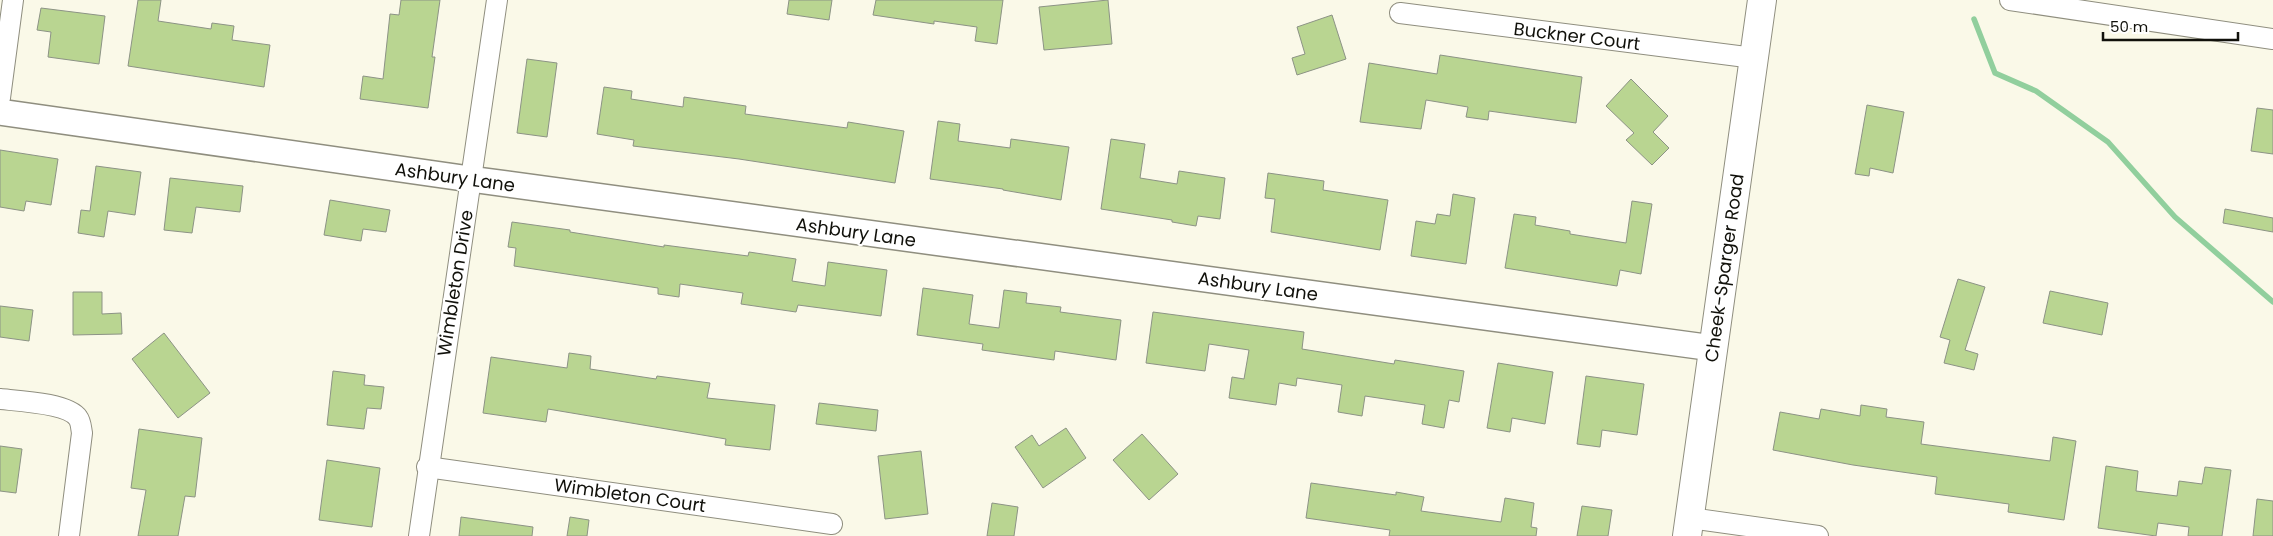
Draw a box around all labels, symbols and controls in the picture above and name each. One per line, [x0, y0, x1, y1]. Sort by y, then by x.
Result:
scale bar [2103, 10, 2238, 42]
street label: Buckner Court [1512, 16, 1642, 56]
text: 50 m [2110, 16, 2148, 37]
street label: Ashbury Lane [393, 156, 517, 198]
street label: Cheek-Sparger Road [1698, 172, 1750, 364]
street label: Wimbleton Drive [431, 208, 479, 358]
street label: Ashbury Lane [794, 211, 918, 253]
street label: Ashbury Lane [1196, 265, 1320, 307]
street label: Wimbleton Court [553, 472, 707, 518]

